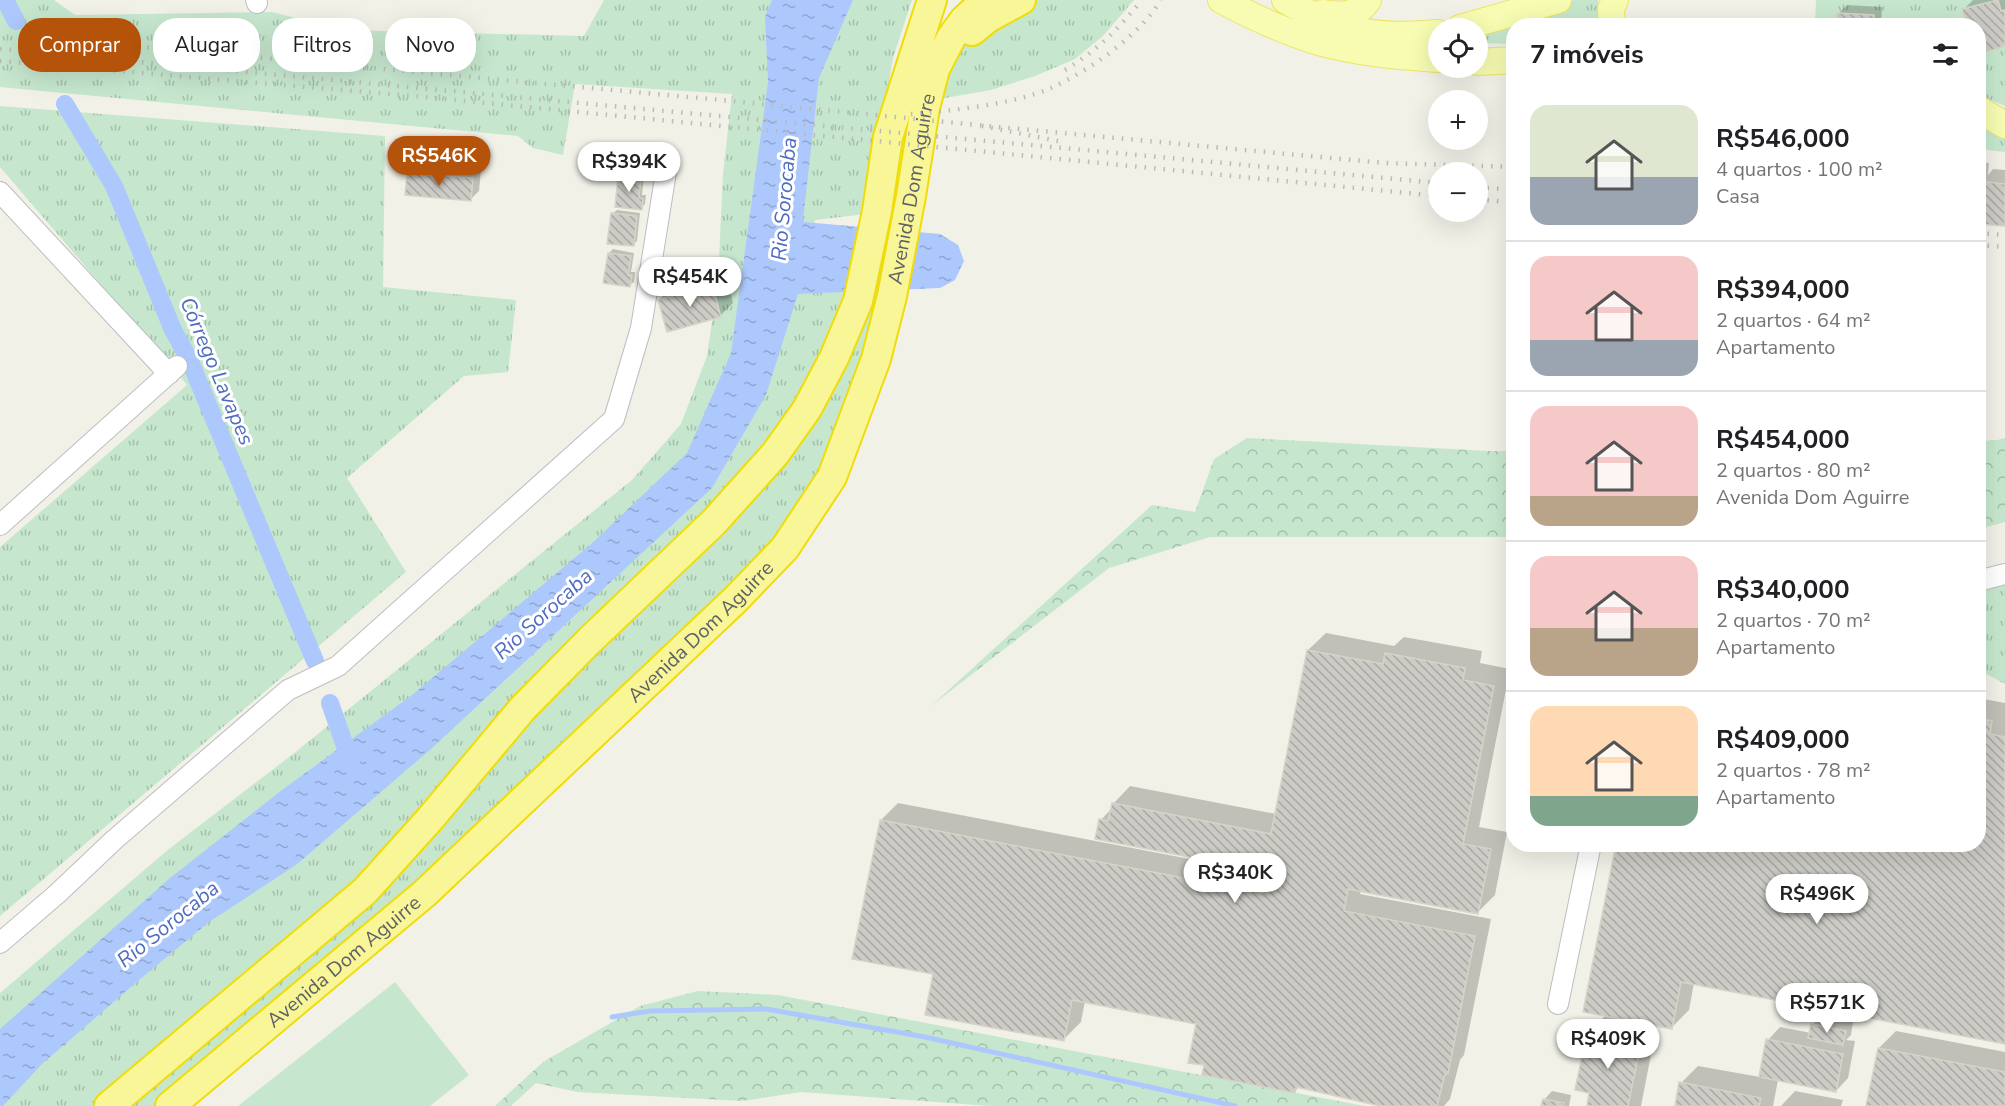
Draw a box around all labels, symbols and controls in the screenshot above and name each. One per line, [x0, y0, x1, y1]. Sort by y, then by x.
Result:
chip: Comprar [18, 18, 141, 72]
chip: Alugar [153, 18, 260, 72]
chip: Filtros [272, 18, 373, 72]
chip: Novo [385, 18, 476, 72]
map controls [1428, 18, 1488, 222]
button: locate [1428, 18, 1488, 78]
text: 7 imóveis [1530, 37, 1644, 72]
icon: filters [1929, 38, 1962, 71]
street label: Avenida Dom Aguirre [882, 90, 942, 287]
button: + [1428, 90, 1488, 150]
text: R$546,000 [1716, 121, 1849, 156]
icon: home [1578, 129, 1650, 201]
pin: R$546K [390, 136, 488, 187]
water label: Rio Sorocaba [765, 136, 803, 262]
text: R$546K [402, 142, 477, 169]
pin: R$394K [580, 142, 678, 193]
text: R$394K [592, 148, 667, 175]
text: 4 quartos · 100 m² [1716, 156, 1883, 183]
button: − [1428, 162, 1488, 222]
text: Casa [1716, 183, 1760, 210]
pin: R$454K [641, 257, 739, 308]
text: R$454K [653, 263, 728, 290]
text: R$394,000 [1716, 272, 1849, 307]
icon: home [1578, 280, 1650, 352]
water label: Córrego Lavapes [173, 293, 261, 449]
text: 2 quartos · 64 m² [1716, 307, 1871, 334]
text: Apartamento [1716, 334, 1835, 361]
text: R$454,000 [1716, 422, 1849, 457]
icon: home [1578, 430, 1650, 502]
text: 2 quartos · 80 m² [1716, 457, 1871, 484]
text: Avenida Dom Aguirre [1716, 484, 1909, 511]
street label: Avenida Dom Aguirre [622, 555, 780, 709]
water label: Rio Sorocaba [488, 562, 598, 666]
text: R$340,000 [1716, 572, 1849, 607]
icon: home [1578, 580, 1650, 652]
text: 2 quartos · 70 m² [1716, 607, 1871, 634]
text: Apartamento [1716, 634, 1835, 661]
text: R$409,000 [1716, 722, 1849, 757]
icon: home [1578, 730, 1650, 802]
text: 2 quartos · 78 m² [1716, 757, 1871, 784]
text: Apartamento [1716, 784, 1835, 811]
pin: R$340K [1186, 853, 1284, 904]
text: R$340K [1198, 859, 1273, 886]
water label: Rio Sorocaba [111, 874, 225, 974]
pin: R$496K [1768, 874, 1866, 925]
text: R$496K [1780, 880, 1855, 907]
street label: Avenida Dom Aguirre [261, 889, 427, 1034]
pin: R$571K [1778, 983, 1876, 1034]
text: R$571K [1790, 989, 1865, 1016]
pin: R$409K [1559, 1019, 1657, 1070]
text: R$409K [1571, 1025, 1646, 1052]

